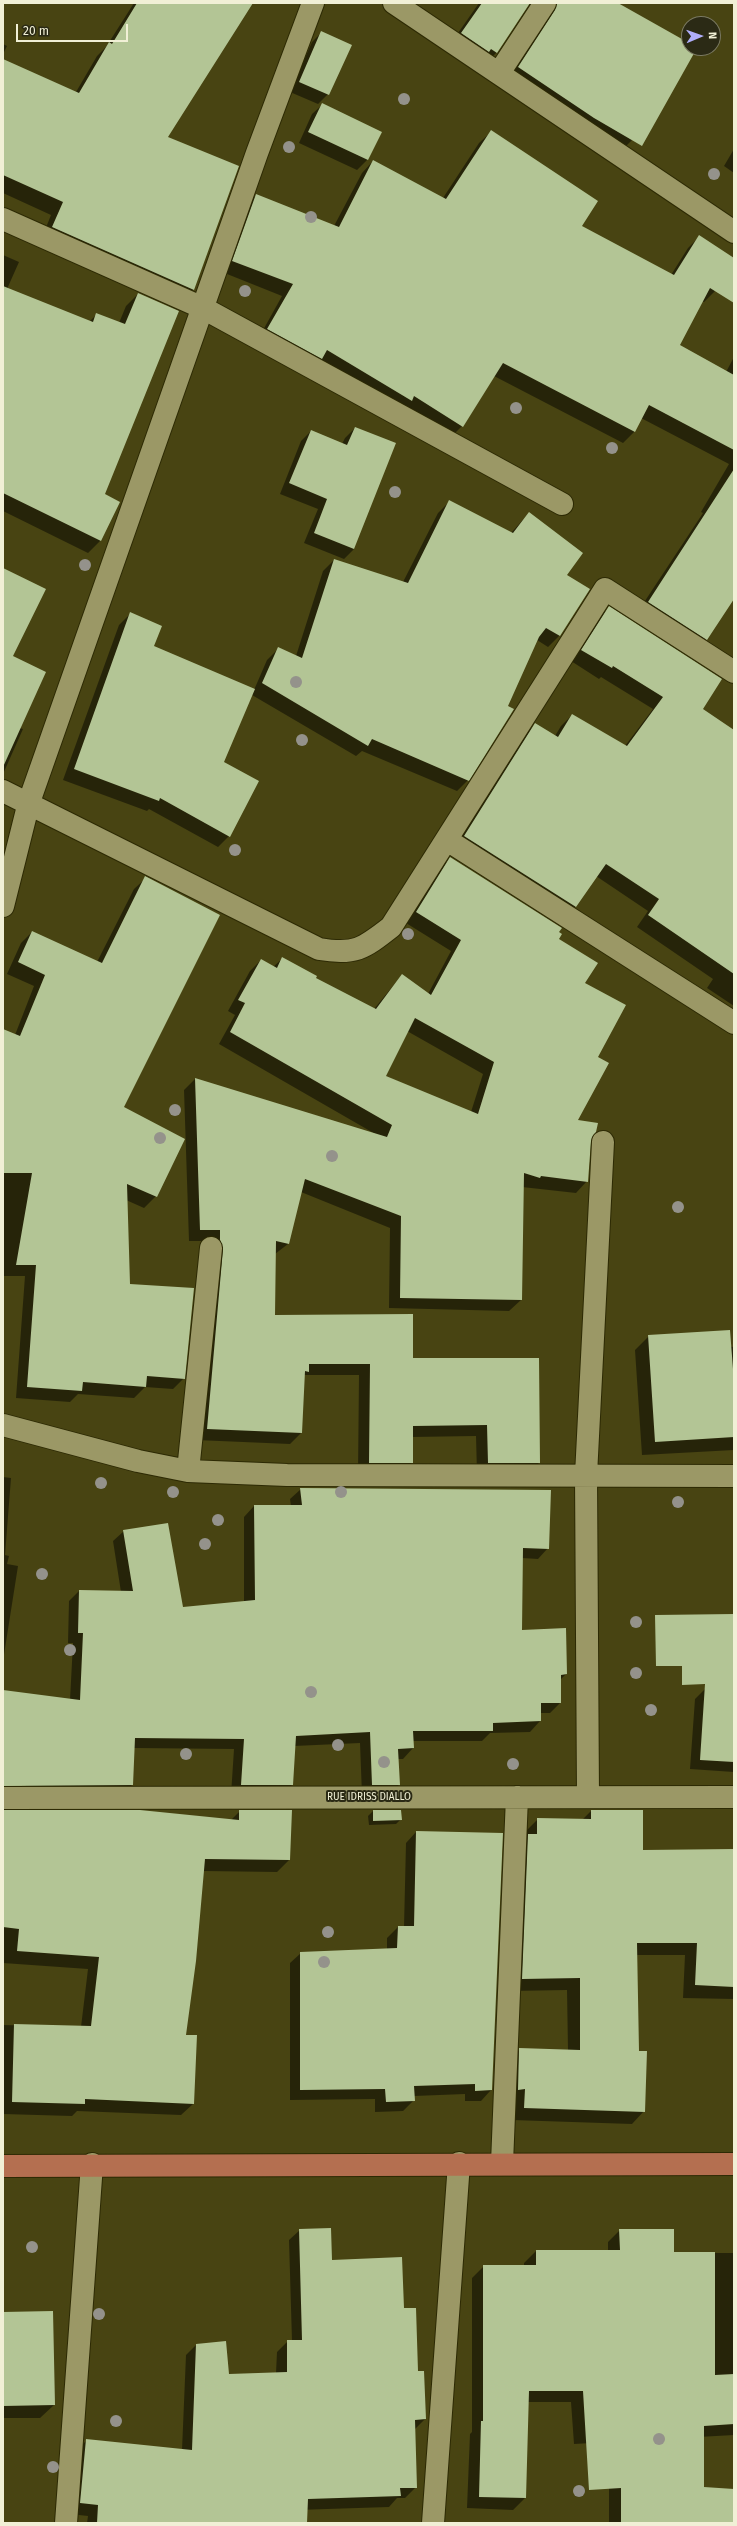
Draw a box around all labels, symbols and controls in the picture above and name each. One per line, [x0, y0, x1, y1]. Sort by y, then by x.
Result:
scale bar [18, 16, 130, 42]
north arrow [681, 16, 721, 56]
text: 20 m [23, 24, 49, 38]
text: N [706, 32, 719, 39]
street label: RUE IDRISS DIALLO [327, 1791, 411, 1803]

